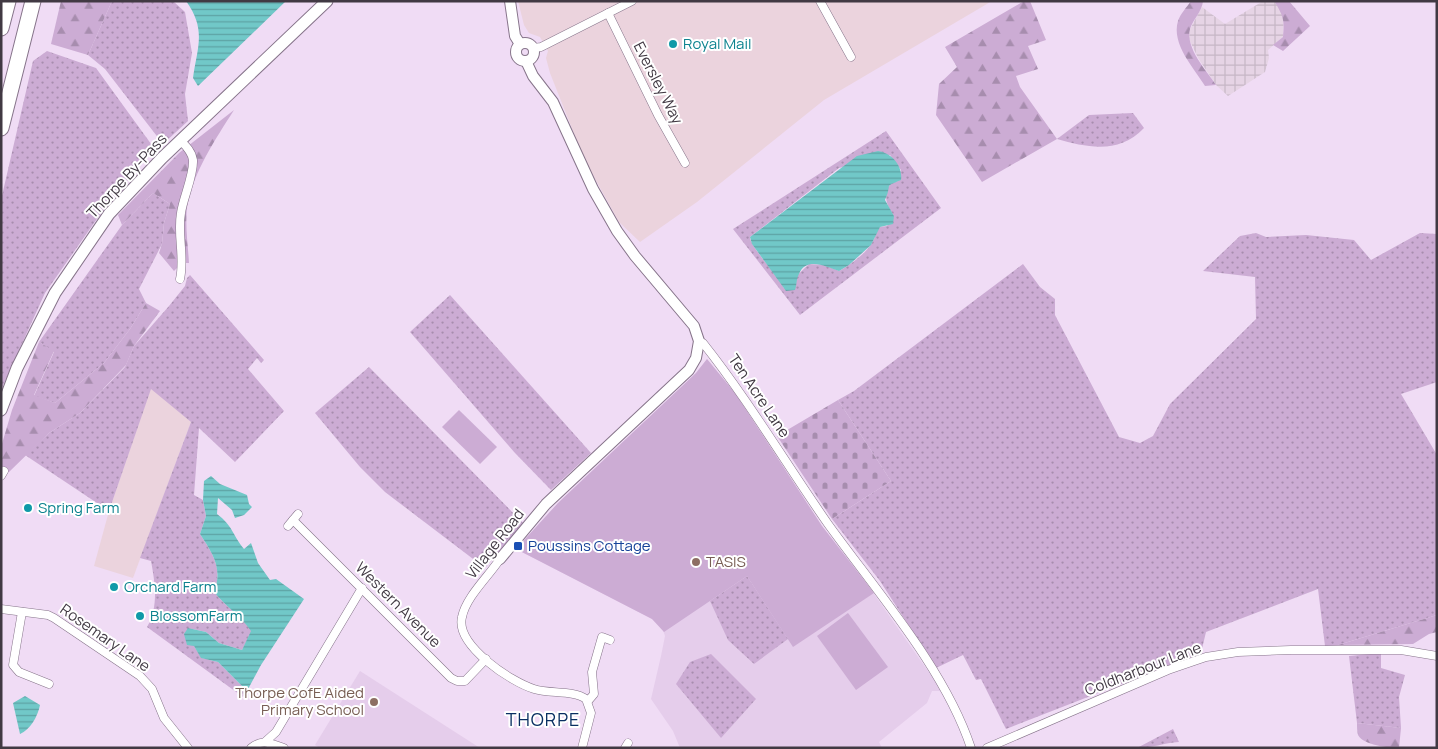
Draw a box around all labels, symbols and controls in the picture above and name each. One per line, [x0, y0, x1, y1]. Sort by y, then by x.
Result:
place label: Royal Mail [683, 33, 751, 54]
street label: Eversley Way [629, 38, 688, 128]
marker: Royal Mail [667, 38, 679, 50]
street label: Thorpe By-Pass [82, 129, 172, 223]
street label: Ten Acre Lane [724, 350, 795, 442]
place label: Spring Farm [38, 497, 120, 518]
marker: Spring Farm [22, 502, 34, 514]
street label: Village Road [461, 504, 529, 583]
place label: Poussins Cottage [528, 535, 651, 556]
marker: Poussins Cottage [512, 540, 524, 552]
place label: TASIS [706, 551, 746, 572]
marker: TASIS [690, 556, 702, 568]
street label: Western Avenue [351, 557, 446, 652]
place label: Orchard Farm [124, 576, 217, 597]
marker: Orchard Farm [108, 581, 120, 593]
street label: Rosemary Lane [56, 599, 155, 677]
place label: BlossomFarm [150, 605, 243, 626]
marker: BlossomFarm [134, 610, 146, 622]
street label: Coldharbour Lane [1081, 637, 1204, 700]
place label: Thorpe CofE Aided Primary School [235, 682, 364, 720]
marker: Thorpe CofE Aided Primary School [368, 696, 380, 708]
district label: THORPE [506, 707, 580, 731]

